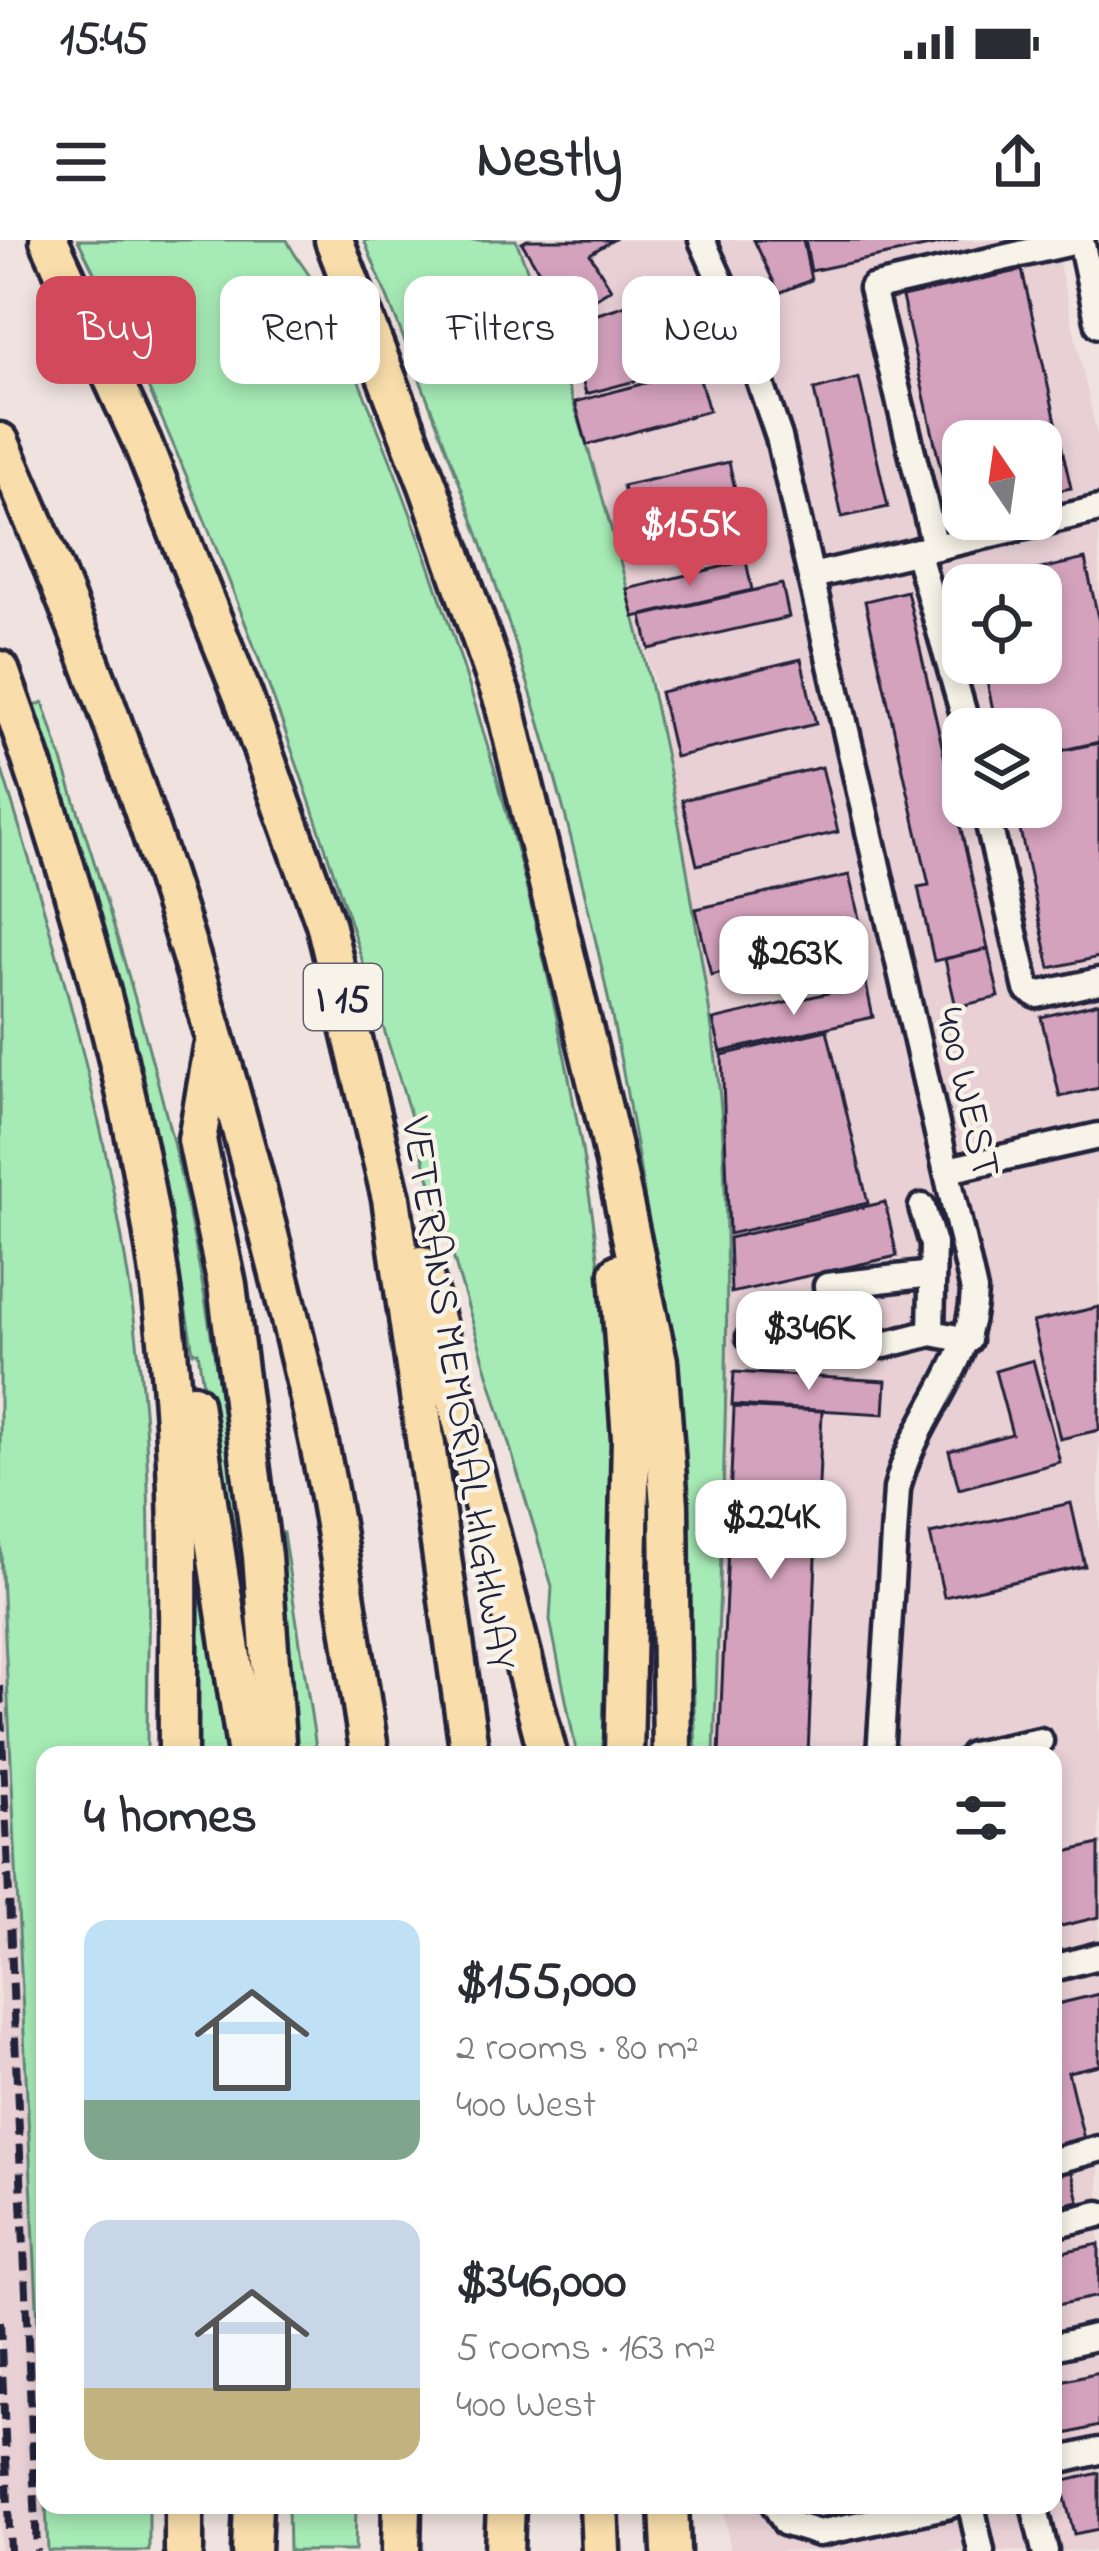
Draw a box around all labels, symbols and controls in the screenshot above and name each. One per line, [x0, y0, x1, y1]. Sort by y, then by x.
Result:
text: 15:45 [60, 9, 148, 75]
text: Nestly [477, 123, 622, 201]
icon: menu [48, 129, 114, 195]
icon: share [985, 129, 1051, 195]
chip: Buy [36, 276, 196, 384]
chip: Rent [220, 276, 380, 384]
chip: Filters [404, 276, 598, 384]
chip: New [622, 276, 780, 384]
north arrow [942, 420, 1062, 540]
map controls [942, 420, 1062, 828]
pin: $155K [606, 487, 774, 589]
text: $155K [640, 497, 740, 554]
button: locate [942, 564, 1062, 684]
button: layers [942, 708, 1062, 828]
pin: $263K [710, 916, 878, 1018]
text: $263K [746, 926, 842, 983]
road number: I 15 [304, 964, 382, 1030]
street label: 400 WEST [916, 1002, 1015, 1184]
street label: VETERANS MEMORIAL HIGHWAY [383, 1112, 530, 1674]
pin: $346K [725, 1291, 893, 1393]
text: $346K [763, 1301, 855, 1358]
pin: $224K [687, 1480, 855, 1582]
text: $224K [722, 1490, 820, 1547]
text: 4 homes [84, 1781, 257, 1856]
icon: filters [948, 1785, 1014, 1851]
text: $155,000 [456, 1946, 636, 2021]
icon: home [180, 1968, 324, 2112]
text: 2 rooms · 80 m² [456, 2021, 699, 2078]
text: 400 West [456, 2078, 596, 2135]
text: $346,000 [456, 2246, 626, 2321]
icon: home [180, 2268, 324, 2412]
text: 5 rooms · 163 m² [456, 2321, 716, 2378]
text: 400 West [456, 2378, 596, 2435]

